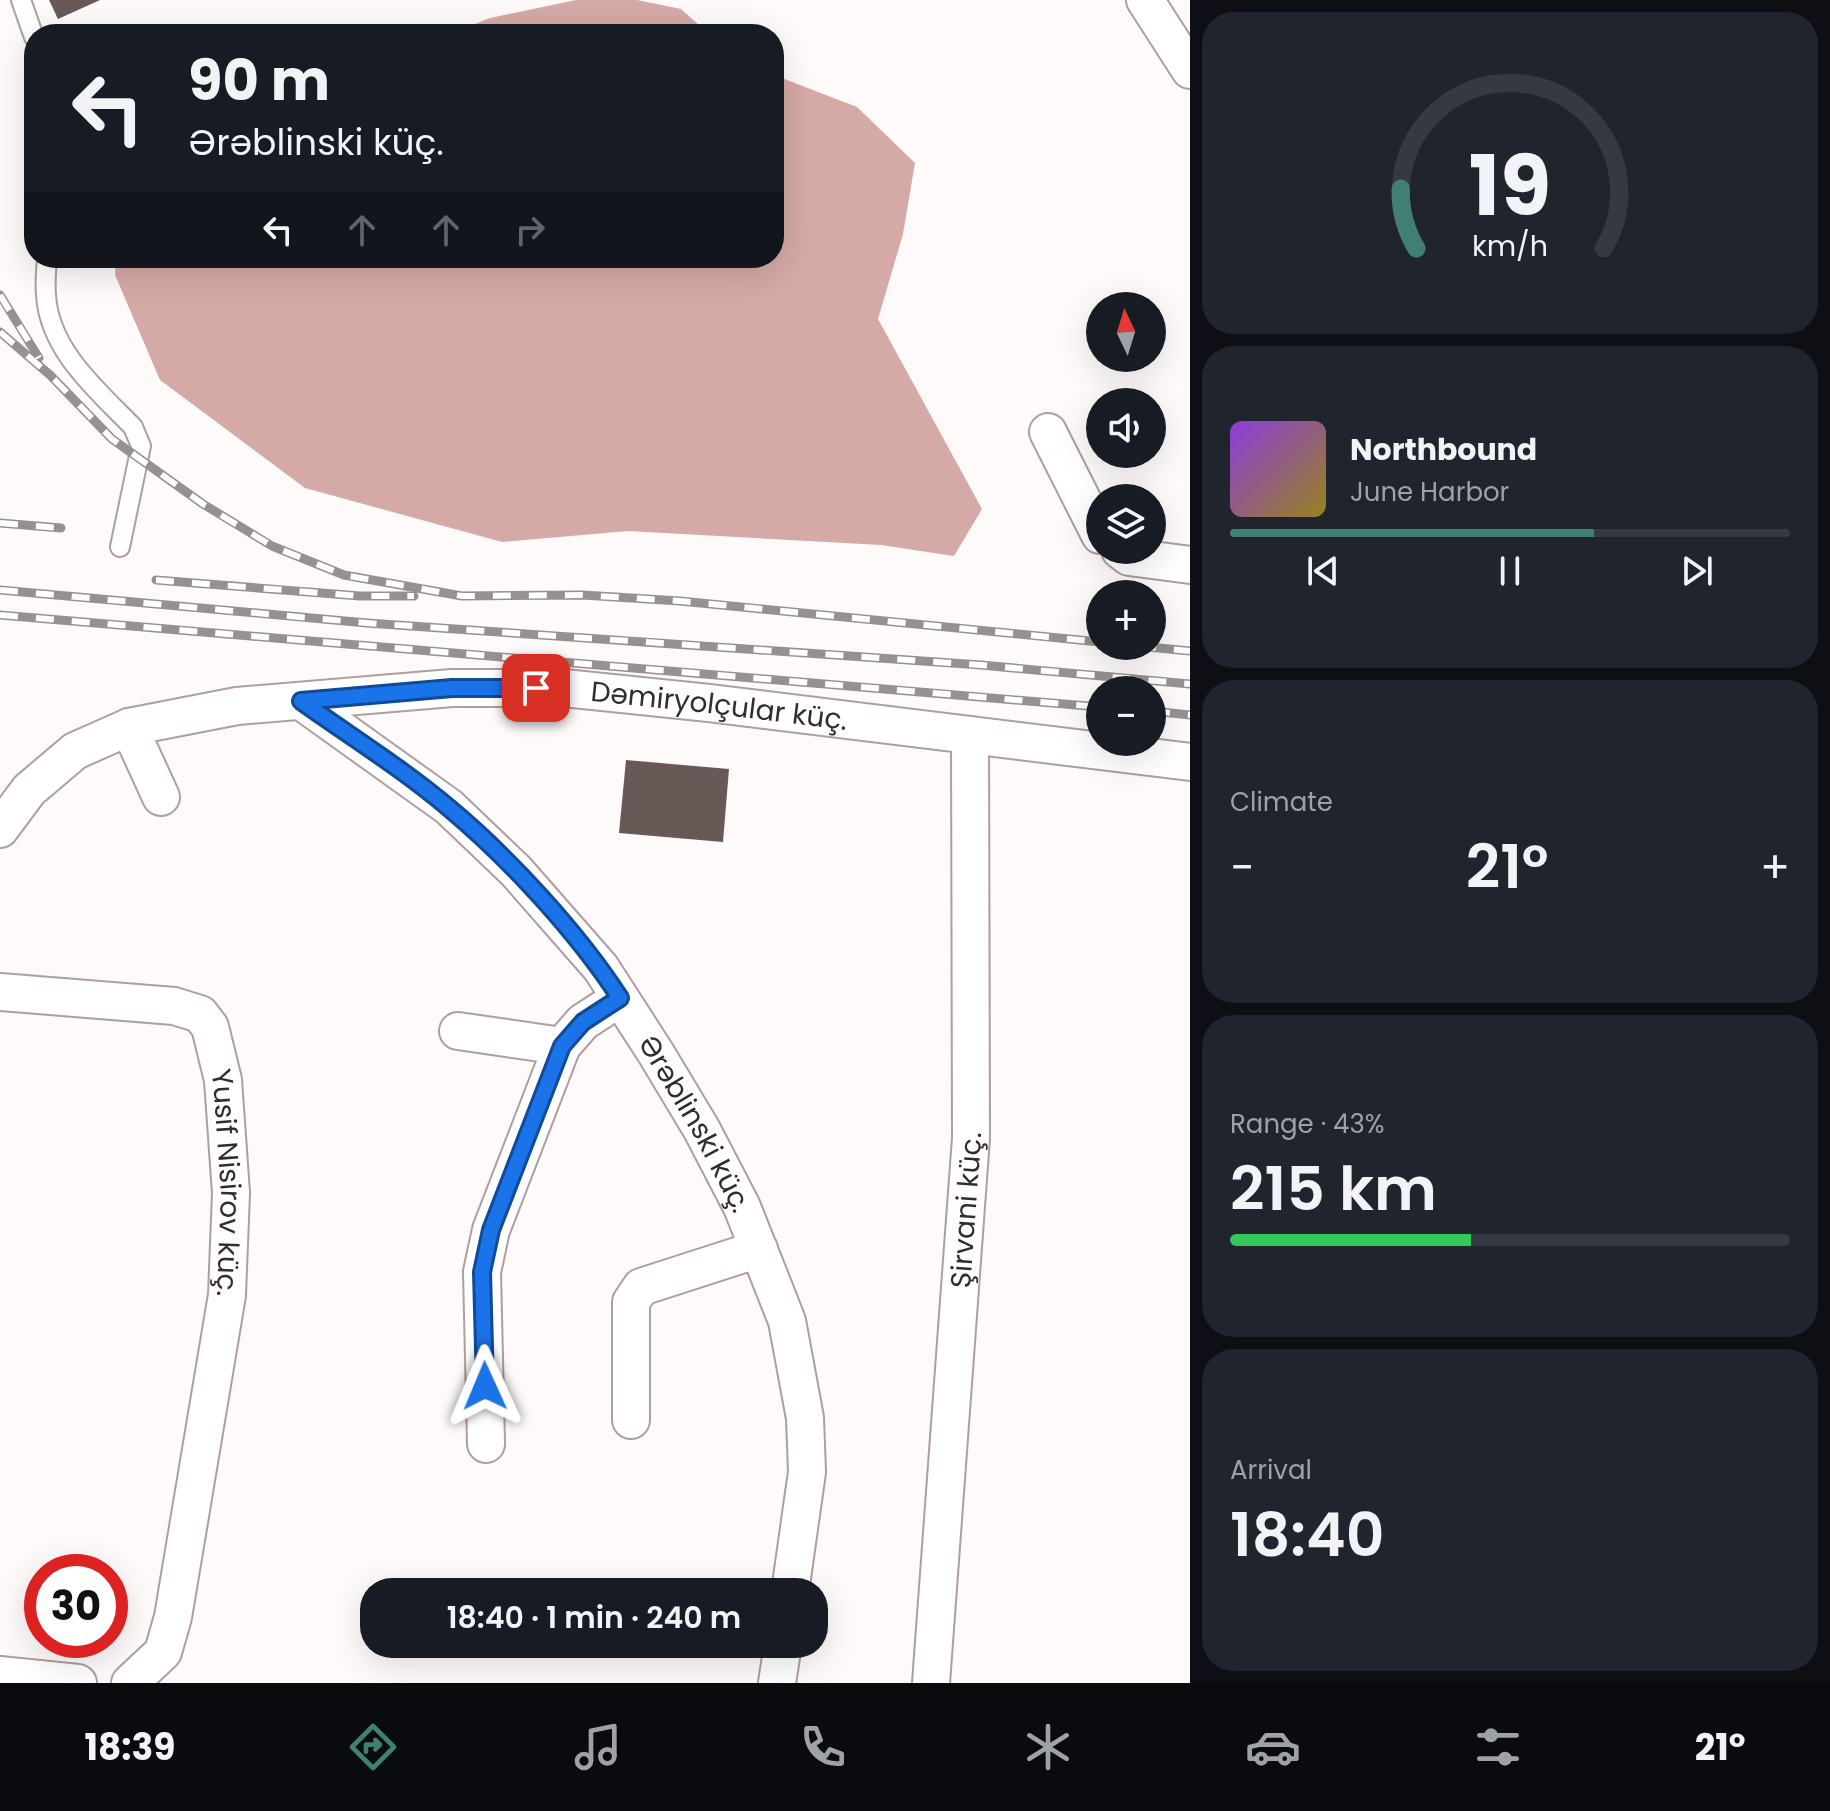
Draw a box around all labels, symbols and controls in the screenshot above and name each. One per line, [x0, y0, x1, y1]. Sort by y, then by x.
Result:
text: 90 m [188, 41, 330, 120]
icon: left [56, 56, 160, 160]
text: Ərəblinski küç. [188, 117, 444, 168]
text: 19 [1469, 128, 1551, 244]
icon: left [256, 208, 300, 252]
icon: ahead [340, 208, 384, 252]
icon: ahead [424, 208, 468, 252]
icon: right [508, 208, 552, 252]
text: km/h [1472, 226, 1548, 266]
north arrow [1086, 292, 1166, 372]
map controls [1086, 292, 1166, 756]
button: sound [1086, 388, 1166, 468]
text: Northbound [1350, 428, 1537, 471]
text: June Harbor [1350, 474, 1509, 510]
button: layers [1086, 484, 1166, 564]
icon: previous [1301, 549, 1345, 593]
icon: pause [1488, 549, 1532, 593]
icon: next [1675, 549, 1719, 593]
button: + [1086, 580, 1166, 660]
pin [502, 654, 570, 722]
icon: arrive [514, 666, 558, 710]
street label: Dəmiryolçular küç. [589, 672, 850, 740]
button: − [1086, 676, 1166, 756]
text: Climate [1230, 784, 1333, 820]
text: 21° [1466, 825, 1549, 909]
text: − [1230, 837, 1254, 898]
text: + [1760, 837, 1790, 898]
street label: Ərəblinski küç. [629, 1027, 761, 1218]
street label: Yusif Nisirov küç. [201, 1065, 250, 1297]
text: Range · 43% [1230, 1106, 1385, 1142]
street label: Şirvani küç. [941, 1132, 991, 1290]
text: 215 km [1230, 1147, 1437, 1231]
position arrow [443, 1344, 527, 1428]
text: Arrival [1230, 1452, 1312, 1488]
text: 18:40 [1230, 1493, 1385, 1577]
speed limit sign: 30 [24, 1554, 128, 1658]
text: 18:40 · 1 min · 240 m [447, 1596, 741, 1639]
icon: directions [345, 1719, 401, 1775]
icon: music [570, 1719, 626, 1775]
icon: phone [795, 1719, 851, 1775]
icon: climate [1020, 1719, 1076, 1775]
icon: car [1245, 1719, 1301, 1775]
icon: filters [1470, 1719, 1526, 1775]
text: 18:39 [85, 1722, 176, 1773]
text: 21° [1695, 1722, 1745, 1773]

